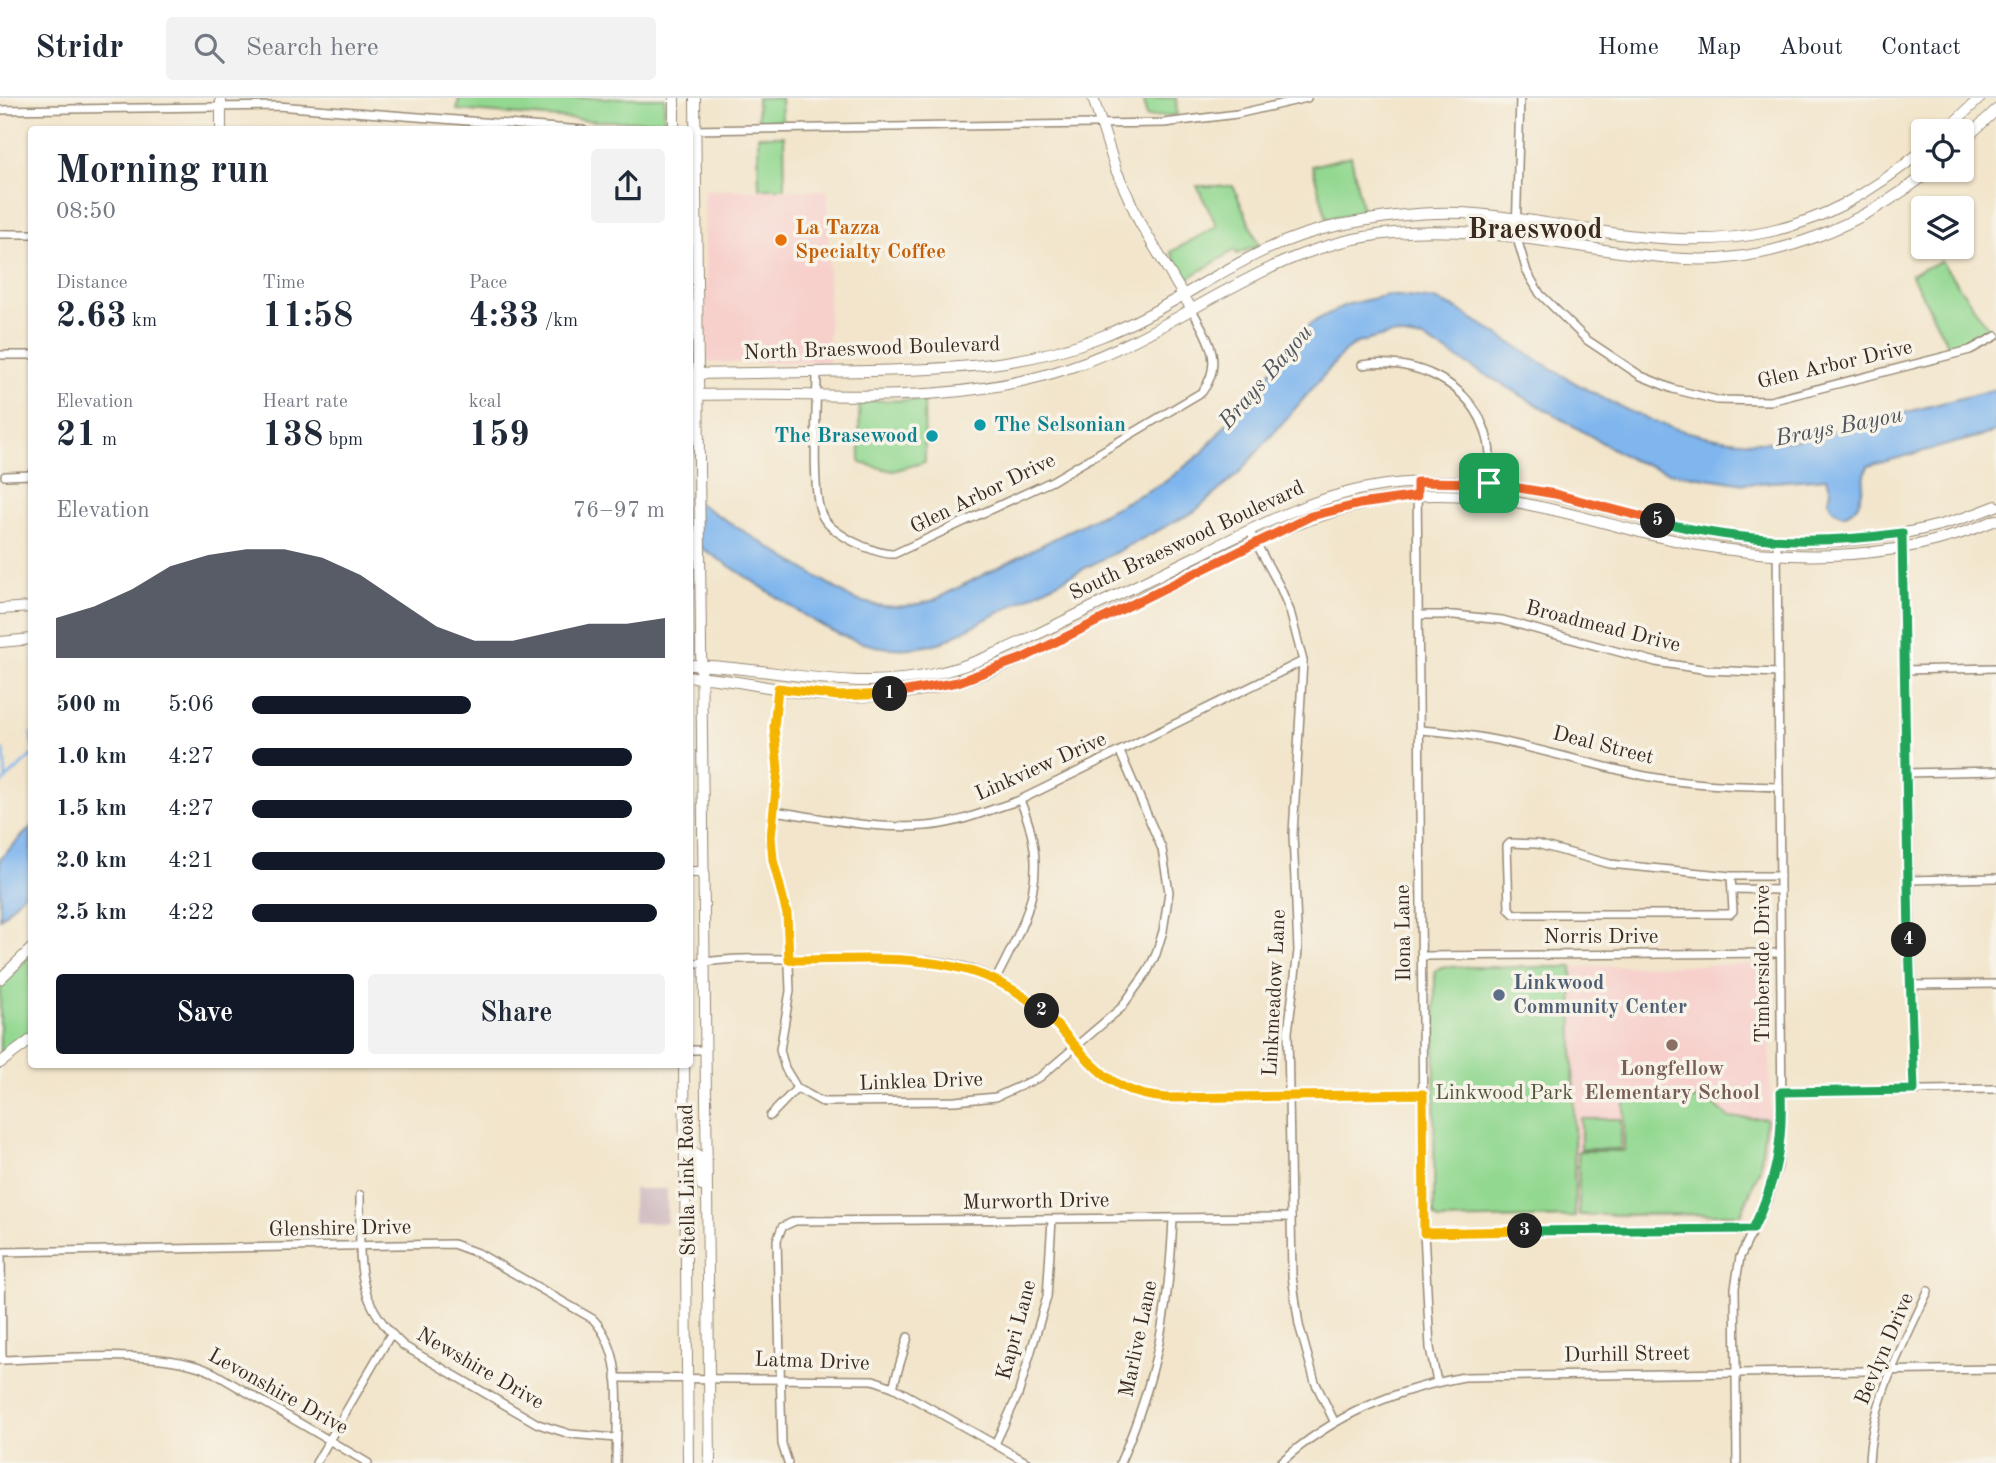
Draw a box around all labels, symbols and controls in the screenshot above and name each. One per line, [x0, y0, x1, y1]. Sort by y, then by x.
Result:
search box [166, 17, 656, 80]
icon: search [190, 29, 228, 67]
text: Stridr [35, 32, 124, 65]
text: Search here [246, 35, 379, 61]
text: Home [1598, 36, 1659, 60]
text: Map [1697, 36, 1741, 60]
text: About [1779, 36, 1843, 60]
text: Contact [1881, 36, 1961, 60]
map controls [1911, 119, 1974, 259]
button: locate [1911, 119, 1974, 182]
button: share [591, 149, 665, 223]
text: Morning run [56, 153, 269, 191]
button: layers [1911, 196, 1974, 259]
text: 08:50 [56, 200, 116, 223]
district label: Braeswood [1468, 217, 1602, 245]
place label: La Tazza Specialty Coffee [795, 218, 946, 263]
marker: La Tazza Specialty Coffee [773, 232, 789, 248]
text: Distance [56, 274, 128, 293]
text: Time [262, 274, 305, 293]
text: Pace [469, 274, 507, 293]
text: 2.63 [56, 299, 127, 334]
text: 11:58 [262, 299, 353, 334]
text: 4:33 [469, 299, 539, 334]
text: km [127, 312, 157, 331]
text: /km [539, 312, 578, 331]
water label: Brays Bayou [1214, 320, 1318, 435]
street label: North Braeswood Boulevard [743, 334, 1001, 364]
street label: Glen Arbor Drive [1755, 337, 1915, 393]
text: Elevation [56, 393, 133, 412]
text: Heart rate [262, 393, 348, 412]
text: kcal [469, 393, 501, 412]
water label: Brays Bayou [1772, 403, 1905, 452]
place label: The Selsonian [994, 415, 1126, 436]
marker: The Selsonian [972, 417, 988, 433]
text: 21 [56, 418, 97, 453]
text: 138 [262, 418, 323, 453]
text: 159 [469, 418, 530, 453]
place label: The Brasewood [774, 426, 918, 447]
marker: The Brasewood [924, 428, 940, 444]
text: m [97, 431, 117, 450]
text: bpm [323, 431, 363, 450]
street label: Glen Arbor Drive [907, 450, 1059, 538]
pin [1459, 453, 1519, 513]
icon: arrive [1470, 464, 1508, 502]
street label: South Braeswood Boulevard [1066, 477, 1308, 605]
text: Elevation [56, 499, 150, 522]
text: 76–97 m [573, 499, 665, 522]
pin: 5 [1640, 504, 1676, 538]
text: 5 [1652, 511, 1663, 530]
street label: Broadmead Drive [1523, 598, 1683, 656]
pin: 1 [872, 676, 908, 712]
text: 1 [884, 684, 895, 703]
text: 500 m [56, 693, 121, 716]
text: 5:06 [168, 693, 214, 716]
street label: Deal Street [1550, 723, 1656, 769]
street label: Linkview Drive [972, 729, 1110, 805]
text: 1.0 km [56, 745, 127, 768]
text: 4:27 [168, 745, 214, 768]
text: 1.5 km [56, 797, 127, 820]
text: 4:27 [168, 797, 214, 820]
text: 2.0 km [56, 849, 127, 872]
text: 4:21 [168, 849, 214, 872]
street label: Ilona Lane [1393, 884, 1415, 982]
street label: Timberside Drive [1753, 885, 1774, 1043]
text: 2.5 km [56, 901, 127, 924]
text: 4:22 [168, 901, 214, 924]
street label: Linkmeadow Lane [1260, 909, 1290, 1077]
pin: 4 [1892, 922, 1926, 958]
street label: Norris Drive [1544, 927, 1658, 948]
text: 4 [1903, 930, 1914, 949]
place label: Linkwood Community Center [1513, 973, 1687, 1018]
button: Save [56, 974, 354, 1054]
button: Share [368, 974, 665, 1054]
marker: Linkwood Community Center [1491, 987, 1507, 1003]
pin: 2 [1024, 993, 1060, 1028]
text: 2 [1036, 1001, 1047, 1020]
marker: Longfellow Elementary School [1664, 1037, 1680, 1053]
place label: Longfellow Elementary School [1584, 1059, 1760, 1104]
street label: Linklea Drive [859, 1069, 983, 1095]
park label: Linkwood Park [1435, 1083, 1573, 1104]
street label: Stella Link Road [676, 1104, 700, 1256]
street label: Murworth Drive [962, 1190, 1110, 1214]
pin: 3 [1508, 1214, 1542, 1248]
street label: Glenshire Drive [269, 1217, 411, 1241]
text: 3 [1519, 1221, 1530, 1240]
street label: Kapri Lane [994, 1278, 1040, 1382]
street label: Marlive Lane [1116, 1279, 1162, 1399]
street label: Bevlyn Drive [1852, 1290, 1918, 1408]
street label: Newshire Drive [413, 1324, 547, 1414]
street label: Durhill Street [1564, 1343, 1690, 1367]
street label: Levonshire Drive [205, 1345, 351, 1439]
street label: Latma Drive [754, 1349, 870, 1375]

